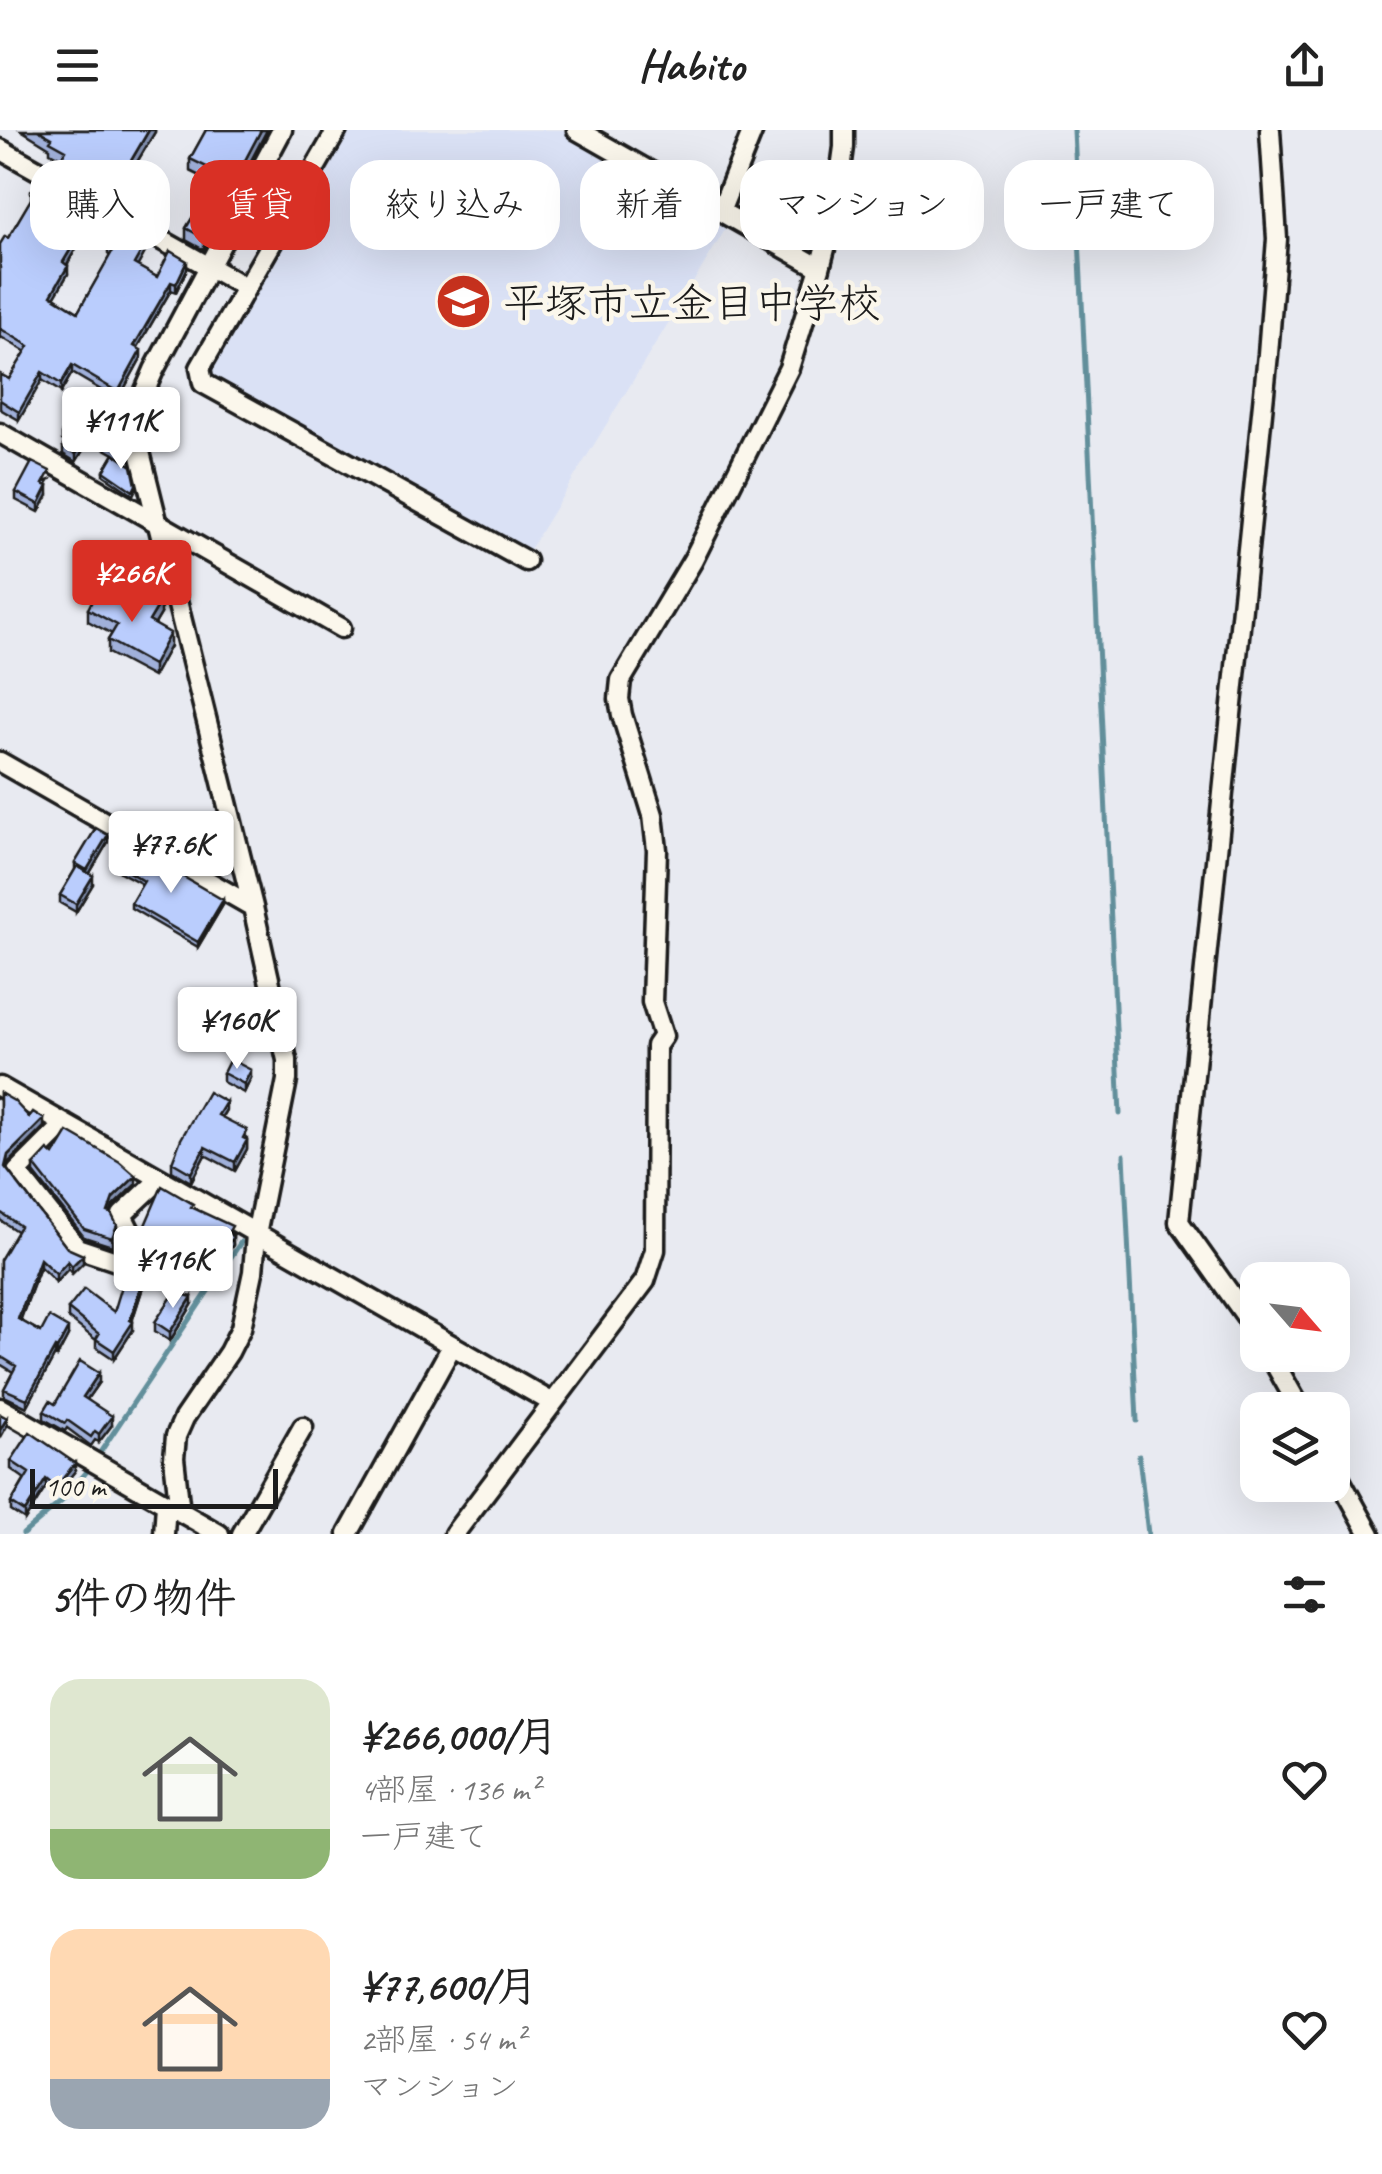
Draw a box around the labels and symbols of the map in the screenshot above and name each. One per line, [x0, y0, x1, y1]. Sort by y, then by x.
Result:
school or university icon: 平塚市立金目中学校 [434, 272, 494, 332]
place label: 平塚市立金目中学校 [503, 277, 881, 330]
pin: ¥111K [51, 387, 191, 472]
pin: ¥266K [62, 540, 202, 625]
pin: ¥77.6K [90, 811, 252, 896]
pin: ¥160K [167, 987, 307, 1072]
pin: ¥116K [103, 1226, 243, 1311]
north arrow [1240, 1262, 1350, 1372]
scale bar [30, 1464, 278, 1508]

